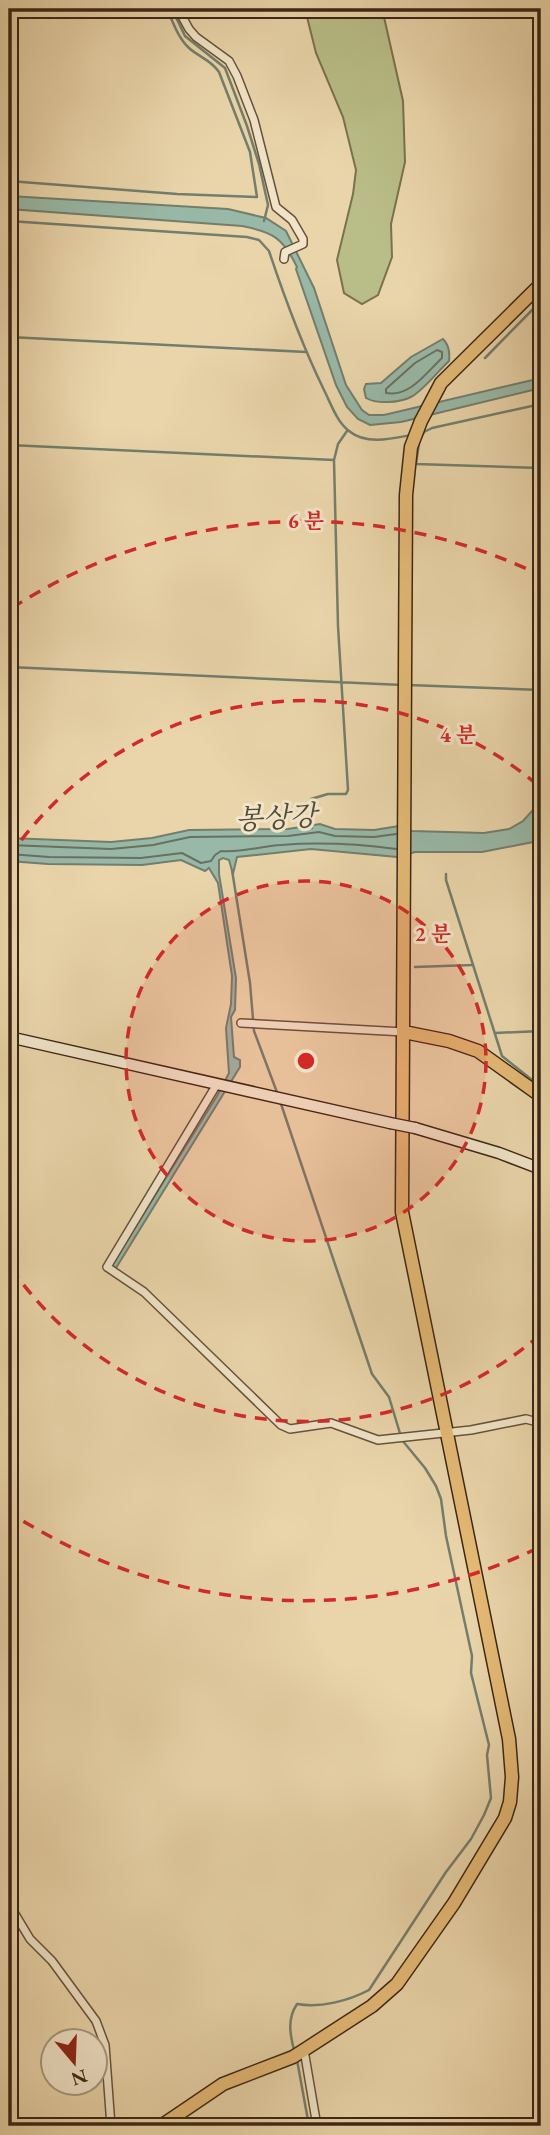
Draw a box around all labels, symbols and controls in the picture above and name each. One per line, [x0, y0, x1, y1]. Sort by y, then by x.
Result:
text: 6 분 [288, 507, 324, 534]
text: 4 분 [440, 721, 476, 748]
water label: 봉상강 [235, 797, 321, 837]
text: 2 분 [415, 920, 451, 947]
centre of rings [294, 1049, 318, 1073]
north arrow [38, 2026, 108, 2096]
text: N [67, 2063, 91, 2092]

